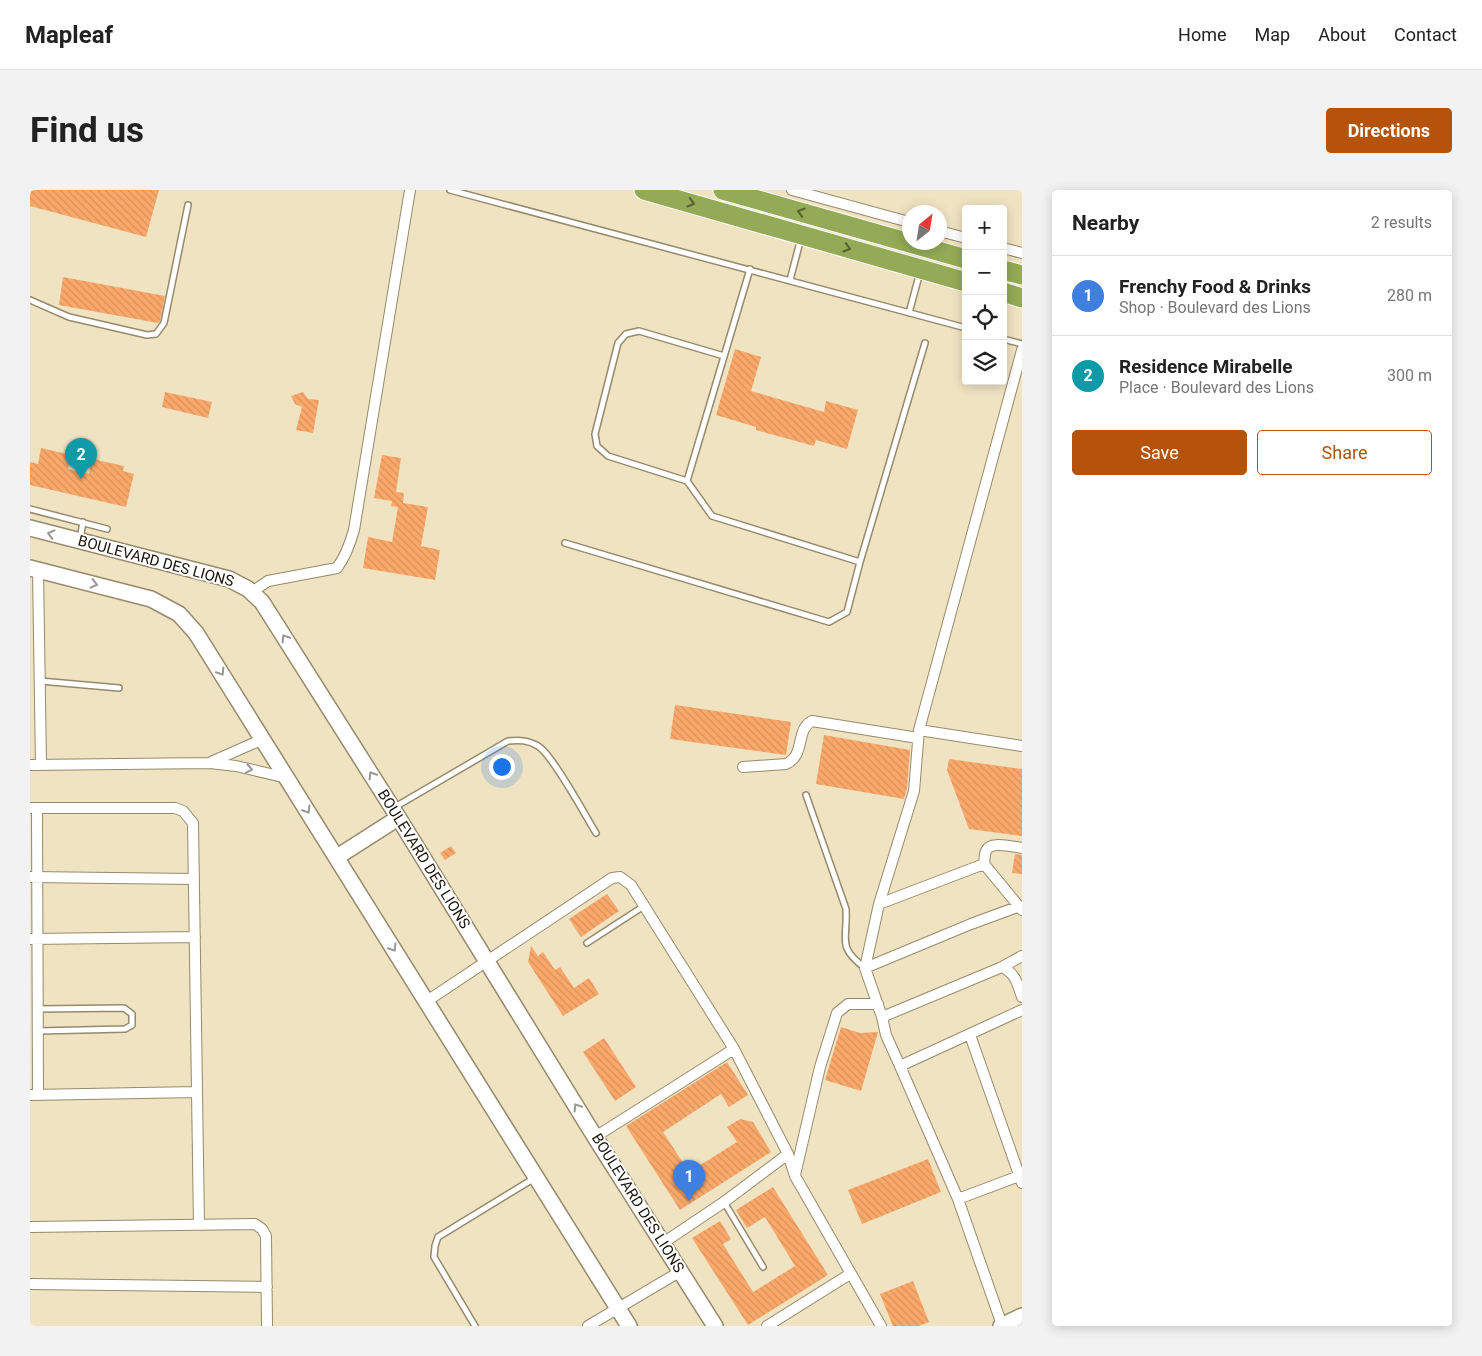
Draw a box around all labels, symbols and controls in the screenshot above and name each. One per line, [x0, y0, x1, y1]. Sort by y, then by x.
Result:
text: Mapleaf [25, 21, 113, 49]
text: Home [1178, 24, 1227, 45]
text: Map [1255, 24, 1290, 45]
text: About [1318, 24, 1366, 45]
text: Contact [1394, 24, 1457, 45]
button: Directions [1326, 108, 1452, 153]
text: Find us [30, 110, 144, 151]
one-way arrow [687, 198, 695, 208]
north arrow [902, 205, 947, 250]
map controls [962, 205, 1007, 385]
button: + [962, 205, 1007, 250]
one-way arrow [797, 208, 806, 218]
text: Nearby [1072, 211, 1139, 235]
text: 2 results [1371, 213, 1432, 232]
one-way arrow [843, 243, 851, 253]
button: − [962, 250, 1007, 295]
text: Frenchy Food & Drinks [1119, 275, 1311, 298]
text: 1 [1083, 286, 1093, 305]
text: 280 m [1387, 286, 1432, 305]
button: locate [962, 295, 1007, 340]
text: Shop · Boulevard des Lions [1119, 298, 1311, 317]
button: layers [962, 340, 1007, 385]
text: Residence Mirabelle [1119, 355, 1292, 378]
text: 2 [1083, 366, 1093, 385]
text: 300 m [1387, 366, 1432, 385]
text: Place · Boulevard des Lions [1119, 378, 1314, 397]
button: Save [1072, 430, 1247, 475]
button: Share [1257, 430, 1432, 475]
pin: 2 [65, 438, 97, 479]
one-way arrow [47, 529, 55, 539]
street label: BOULEVARD DES LIONS [76, 532, 236, 591]
one-way arrow [90, 579, 98, 589]
one-way arrow [282, 634, 291, 644]
one-way arrow [215, 667, 224, 676]
your location [489, 754, 515, 780]
one-way arrow [245, 763, 253, 773]
one-way arrow [369, 772, 378, 781]
street label: BOULEVARD DES LIONS [374, 786, 474, 932]
one-way arrow [301, 804, 311, 813]
one-way arrow [387, 942, 397, 951]
one-way arrow [573, 1104, 583, 1113]
street label: BOULEVARD DES LIONS [588, 1130, 688, 1276]
pin: 1 [673, 1160, 705, 1201]

